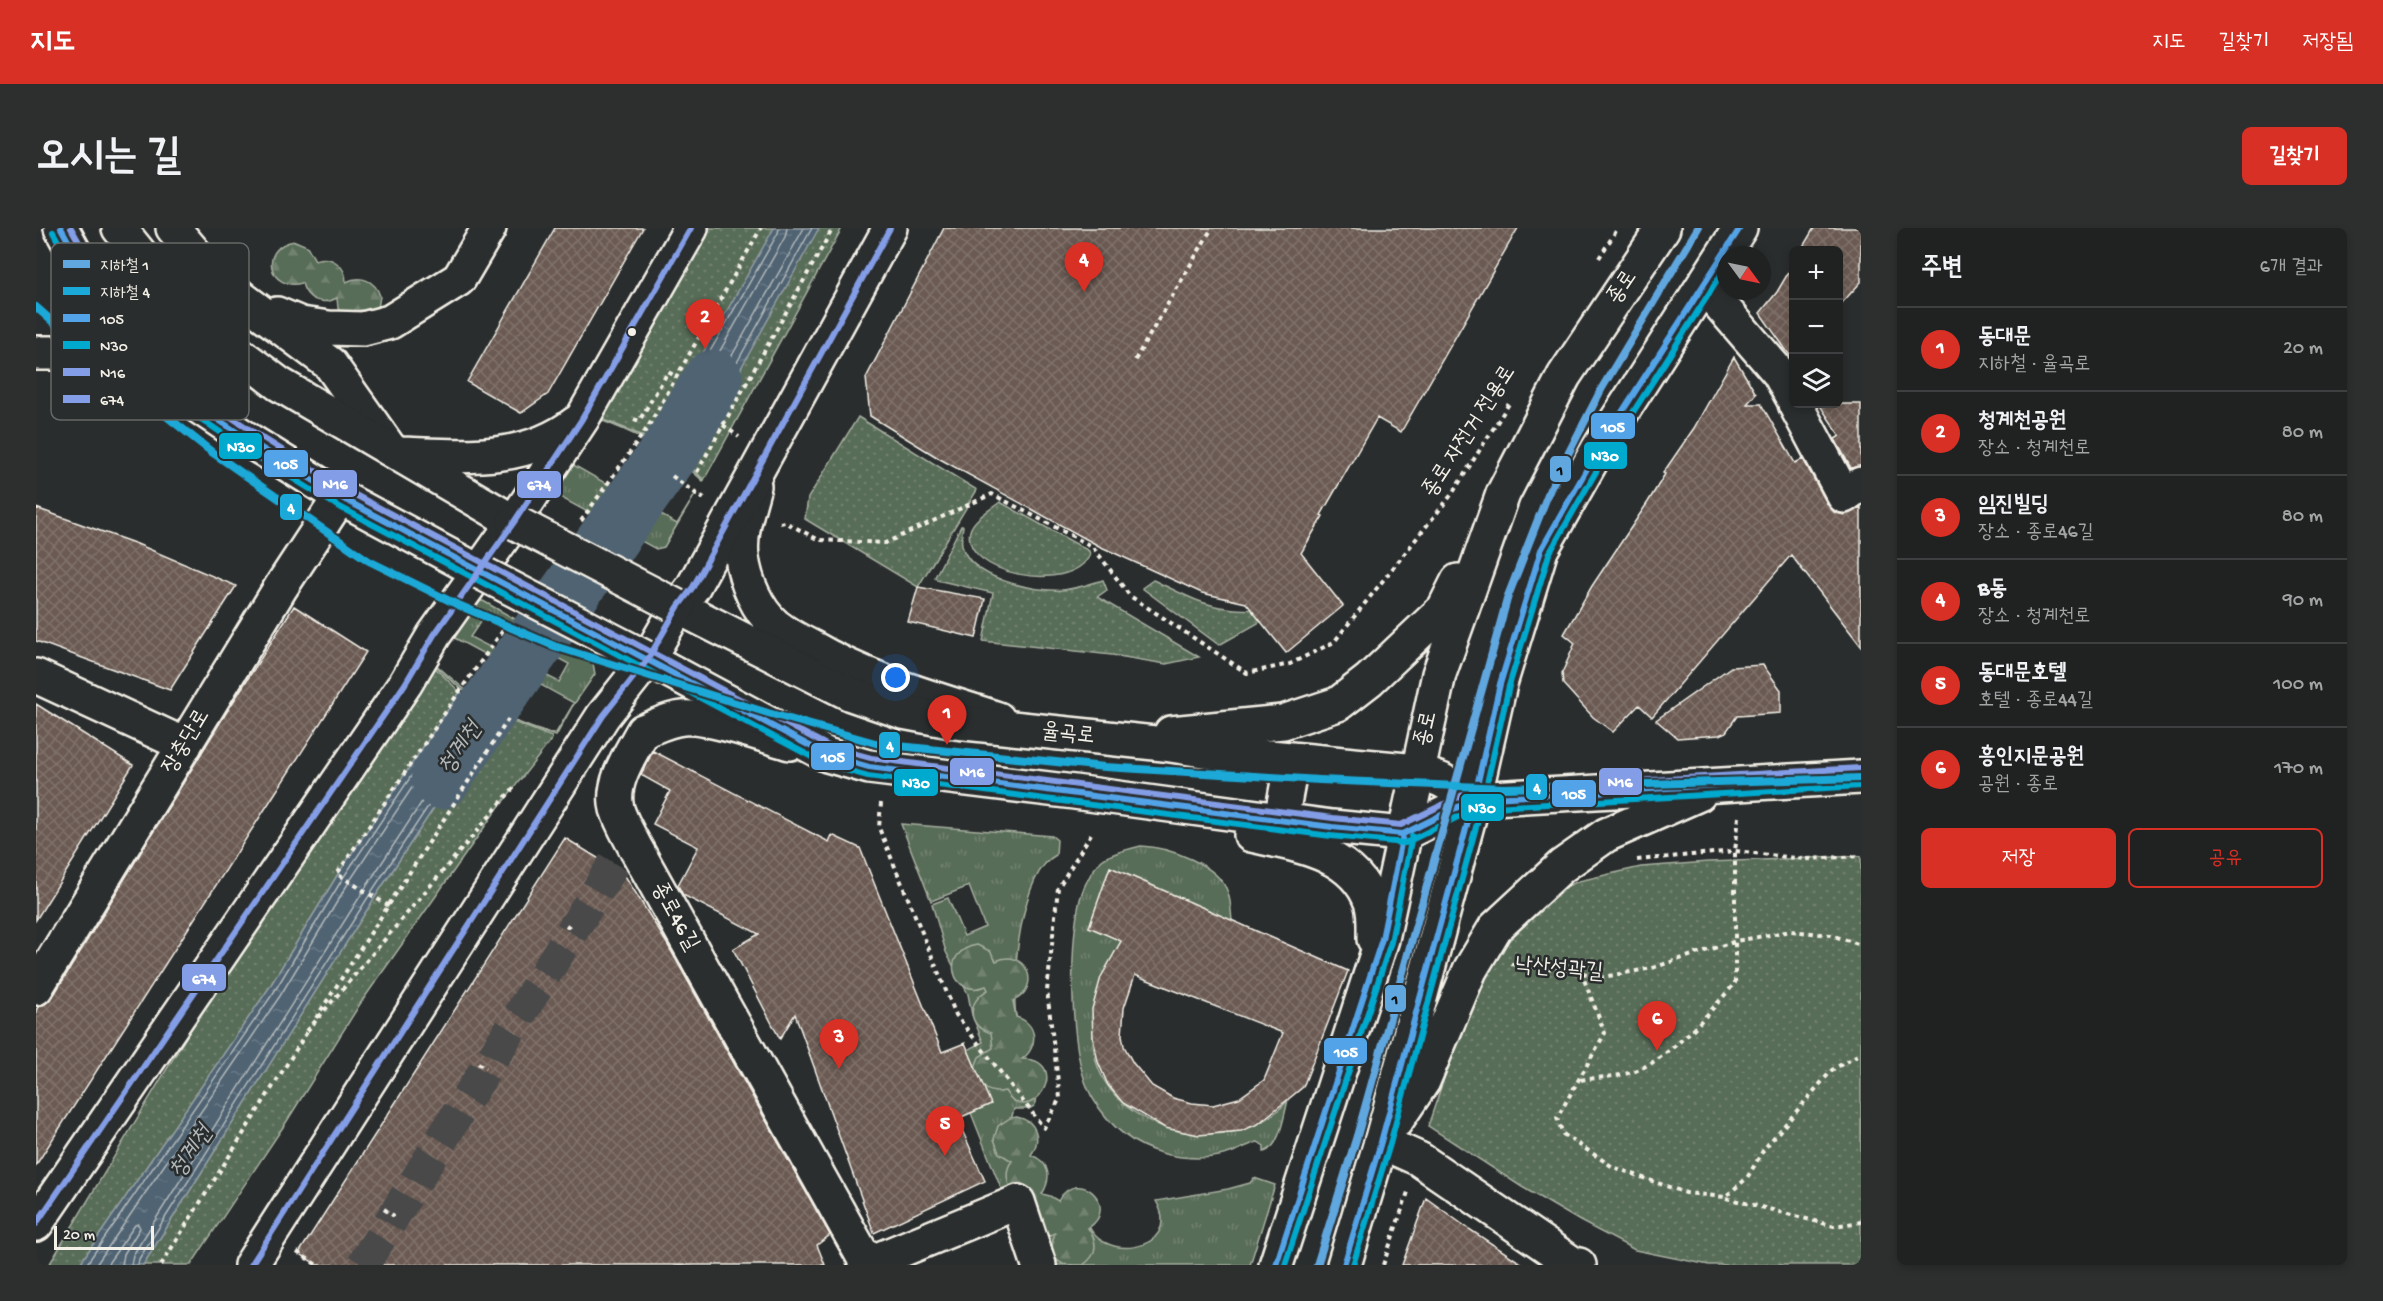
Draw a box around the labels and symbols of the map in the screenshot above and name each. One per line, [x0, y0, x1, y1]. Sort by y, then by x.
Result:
pin: 4 [1064, 242, 1104, 292]
legend [51, 243, 249, 420]
north arrow [1717, 246, 1771, 300]
text: 지하철 1 [100, 257, 149, 277]
street label: 종로 [1602, 266, 1644, 310]
text: 지하철 4 [100, 284, 150, 304]
pin: 2 [686, 300, 724, 349]
text: 105 [99, 312, 124, 331]
unlabelled marker [626, 326, 638, 338]
text: N30 [100, 339, 128, 358]
street label: 종로 자전거 전용로 [1418, 361, 1522, 503]
text: N16 [100, 366, 126, 385]
text: 674 [100, 393, 124, 412]
line badge: 105 [1590, 412, 1636, 440]
text: 105 [1600, 420, 1626, 439]
line badge: N30 [218, 432, 263, 460]
text: N30 [227, 440, 255, 459]
line badge: N30 [1583, 441, 1628, 470]
line badge: 105 [263, 449, 309, 478]
text: N30 [1591, 449, 1619, 468]
line badge: 1 [1549, 455, 1572, 483]
text: 105 [273, 457, 299, 476]
text: 1 [1556, 463, 1563, 482]
line badge: N16 [312, 469, 358, 498]
line badge: 674 [516, 470, 562, 499]
text: N16 [322, 477, 348, 496]
text: 674 [527, 478, 551, 497]
line badge: 4 [279, 493, 303, 521]
text: 4 [286, 501, 295, 520]
your location [881, 663, 910, 692]
pin: 1 [928, 696, 966, 745]
street label: 장충단로 [158, 705, 216, 779]
street label: 종로 [1410, 709, 1444, 749]
water label: 청계천 [433, 715, 491, 781]
street label: 율곡로 [1040, 719, 1096, 751]
line badge: 4 [878, 731, 901, 759]
text: 4 [885, 739, 894, 758]
line badge: 105 [810, 742, 855, 771]
text: 105 [820, 750, 846, 769]
line badge: N16 [949, 757, 995, 786]
text: N16 [959, 765, 985, 784]
line badge: N16 [1598, 767, 1643, 796]
line badge: N30 [893, 768, 939, 797]
line badge: 4 [1525, 773, 1548, 801]
text: N16 [1607, 775, 1633, 794]
text: N30 [902, 776, 930, 795]
line badge: 105 [1551, 779, 1597, 808]
text: 4 [1532, 781, 1541, 800]
text: 105 [1561, 787, 1587, 806]
line badge: N30 [1460, 793, 1505, 822]
text: N30 [1468, 801, 1496, 820]
street label: 종로46길 [645, 878, 704, 956]
street label: 낙산성곽길 [1514, 953, 1605, 987]
line badge: 674 [181, 963, 227, 992]
text: 674 [192, 972, 216, 991]
line badge: 1 [1384, 984, 1407, 1013]
text: 1 [1391, 992, 1398, 1011]
pin: 6 [1638, 1002, 1676, 1051]
pin: 3 [820, 1020, 858, 1069]
line badge: 105 [1323, 1037, 1368, 1065]
text: 105 [1333, 1045, 1359, 1064]
pin: 5 [926, 1106, 964, 1156]
water label: 청계천 [164, 1119, 222, 1185]
scale bar [54, 1223, 154, 1250]

